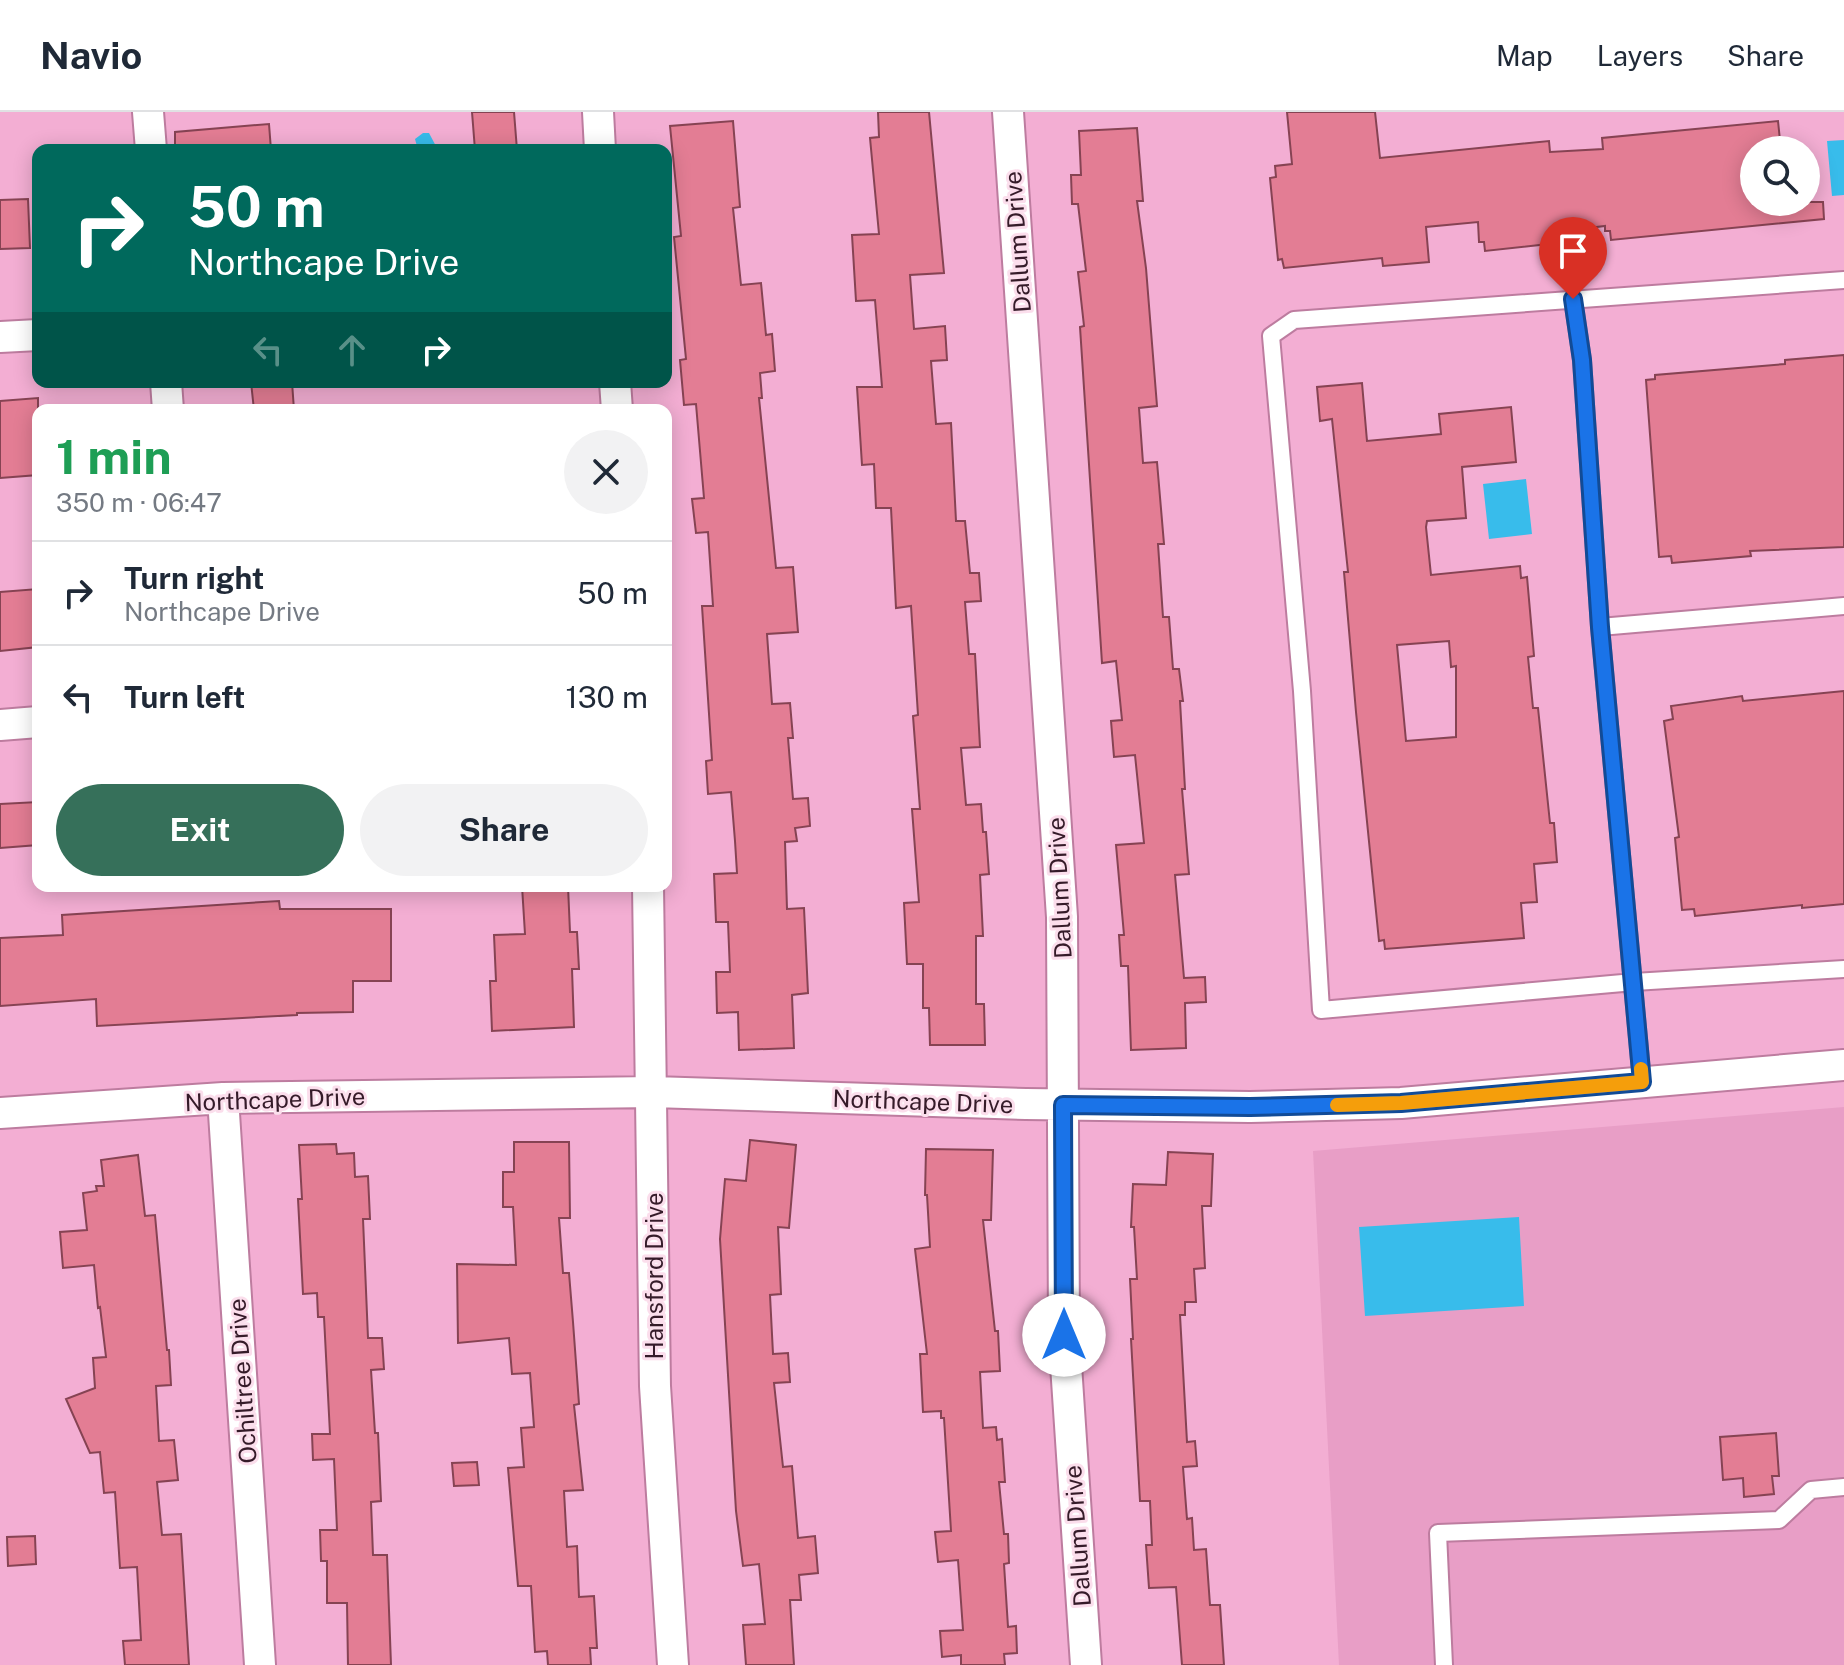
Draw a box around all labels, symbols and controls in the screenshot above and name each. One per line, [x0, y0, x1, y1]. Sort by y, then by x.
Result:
text: Navio [40, 33, 142, 78]
text: Map [1496, 39, 1553, 72]
text: Layers [1597, 39, 1683, 72]
text: Share [1727, 39, 1804, 72]
map controls [1740, 136, 1820, 216]
button: search [1740, 136, 1820, 216]
street label: Dallum Drive [998, 170, 1036, 314]
text: 50 m [188, 174, 325, 240]
icon: right [56, 176, 160, 280]
pin [1539, 217, 1607, 299]
icon: arrive [1551, 229, 1595, 273]
text: Northcape Drive [188, 241, 459, 283]
icon: left [246, 328, 290, 372]
icon: ahead [330, 328, 374, 372]
icon: right [414, 328, 458, 372]
text: 1 min [56, 428, 172, 485]
button: close [564, 430, 648, 514]
text: 350 m · 06:47 [56, 487, 222, 518]
text: Turn right [124, 560, 264, 596]
icon: right [56, 571, 100, 615]
text: 50 m [577, 575, 648, 611]
text: Northcape Drive [124, 596, 320, 627]
icon: left [56, 675, 100, 719]
text: Turn left [124, 679, 245, 715]
text: 130 m [565, 679, 648, 715]
button: Exit [56, 784, 344, 876]
button: Share [360, 784, 648, 876]
street label: Dallum Drive [1041, 816, 1077, 960]
street label: Northcape Drive [184, 1082, 366, 1116]
street label: Northcape Drive [832, 1084, 1014, 1118]
street label: Hansford Drive [640, 1192, 668, 1360]
position arrow [1022, 1293, 1106, 1377]
street label: Ochiltree Drive [222, 1297, 262, 1465]
street label: Dallum Drive [1058, 1464, 1096, 1608]

